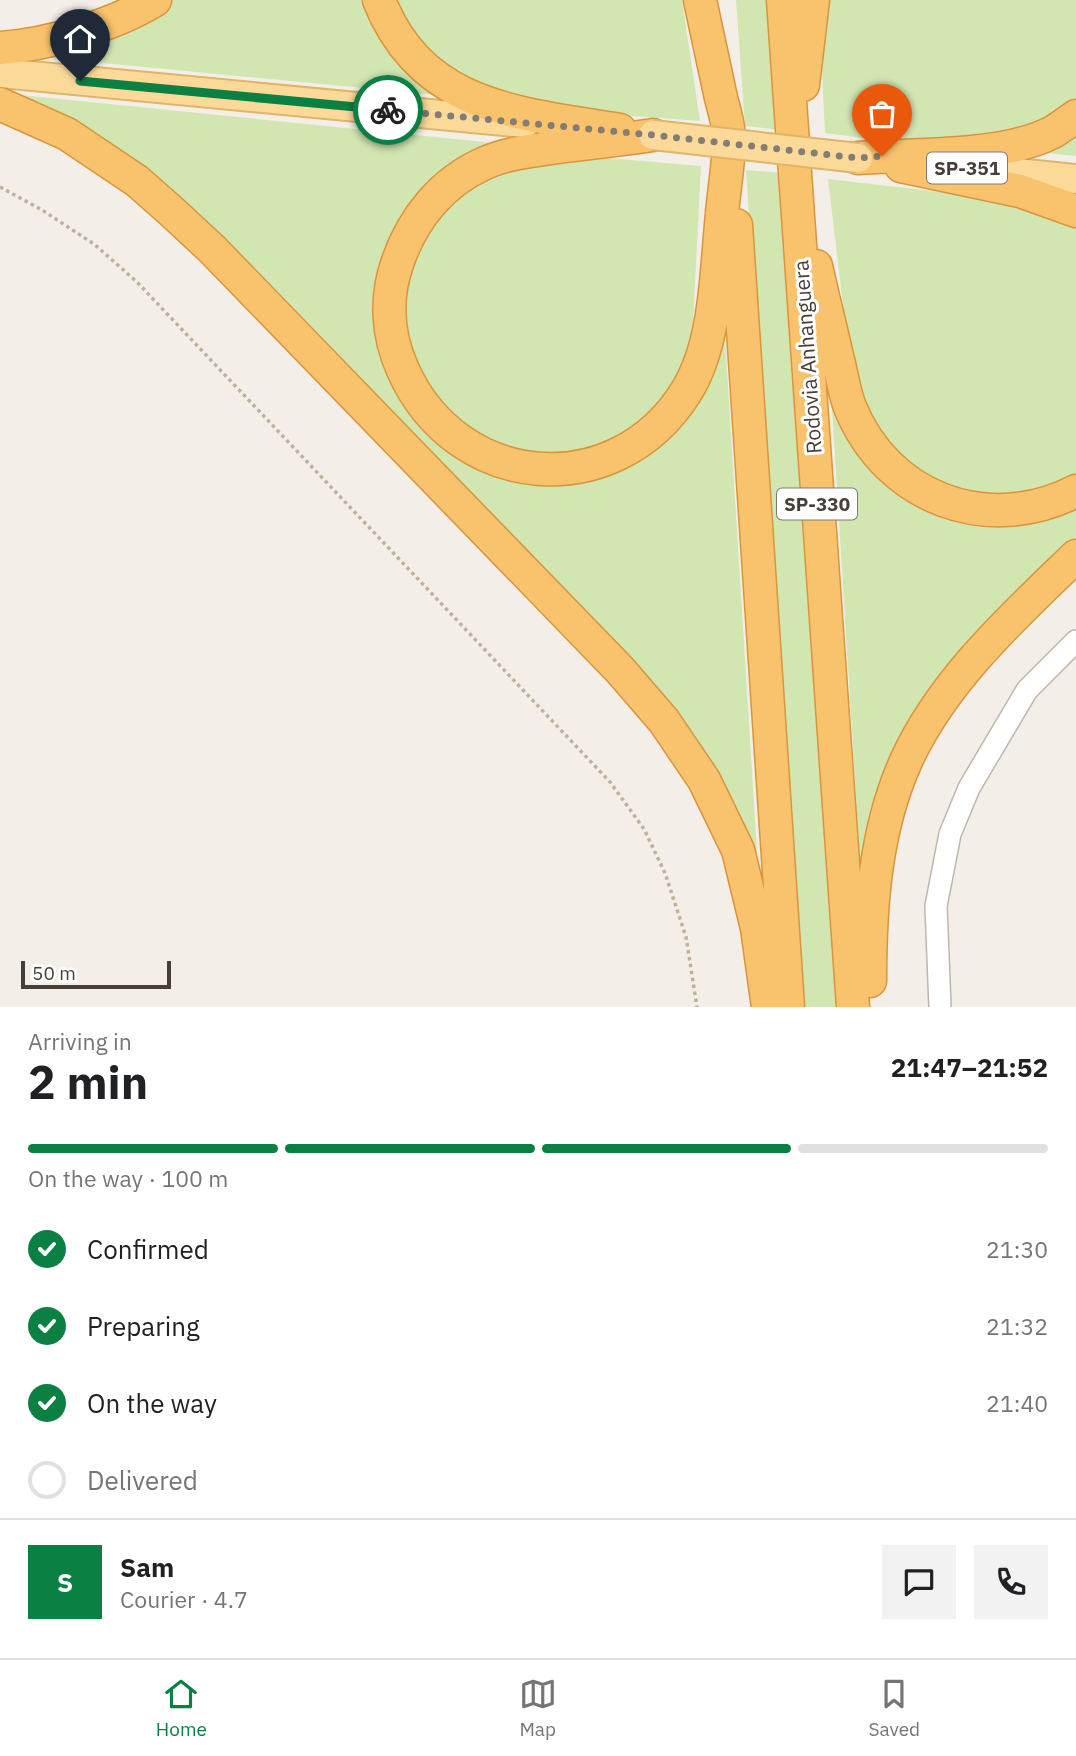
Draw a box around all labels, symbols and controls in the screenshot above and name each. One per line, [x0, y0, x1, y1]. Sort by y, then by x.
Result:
pin [50, 9, 110, 81]
icon: home [61, 20, 99, 58]
courier [353, 75, 423, 145]
pin [852, 84, 912, 156]
icon: bike [369, 91, 407, 129]
icon: bag [863, 95, 901, 133]
road number: SP-351 [927, 152, 1007, 184]
street label: Rodovia Anhanguera [786, 259, 828, 455]
road number: SP-330 [777, 489, 857, 520]
scale bar [21, 958, 172, 990]
text: 50 m [32, 961, 76, 985]
text: Arriving in [28, 1026, 132, 1056]
text: 21:47–21:52 [891, 1050, 1048, 1084]
text: 2 min [28, 1052, 148, 1112]
text: On the way · 100 m [28, 1163, 228, 1193]
icon: check [28, 1230, 66, 1268]
text: Confirmed [87, 1232, 209, 1266]
text: 21:30 [986, 1234, 1048, 1264]
icon: check [28, 1307, 66, 1345]
text: Preparing [87, 1309, 200, 1343]
text: 21:32 [986, 1311, 1048, 1341]
icon: check [28, 1384, 66, 1422]
text: On the way [87, 1386, 217, 1420]
text: 21:40 [986, 1388, 1048, 1418]
text: Delivered [87, 1463, 198, 1497]
button: chat [882, 1545, 956, 1619]
button: phone [974, 1545, 1048, 1619]
text: Sam [120, 1550, 174, 1584]
text: S [57, 1565, 73, 1599]
text: Courier · 4.7 [120, 1584, 248, 1614]
tab: Home [156, 1675, 207, 1741]
tab: Map [519, 1675, 557, 1741]
tab: Saved [868, 1675, 920, 1741]

